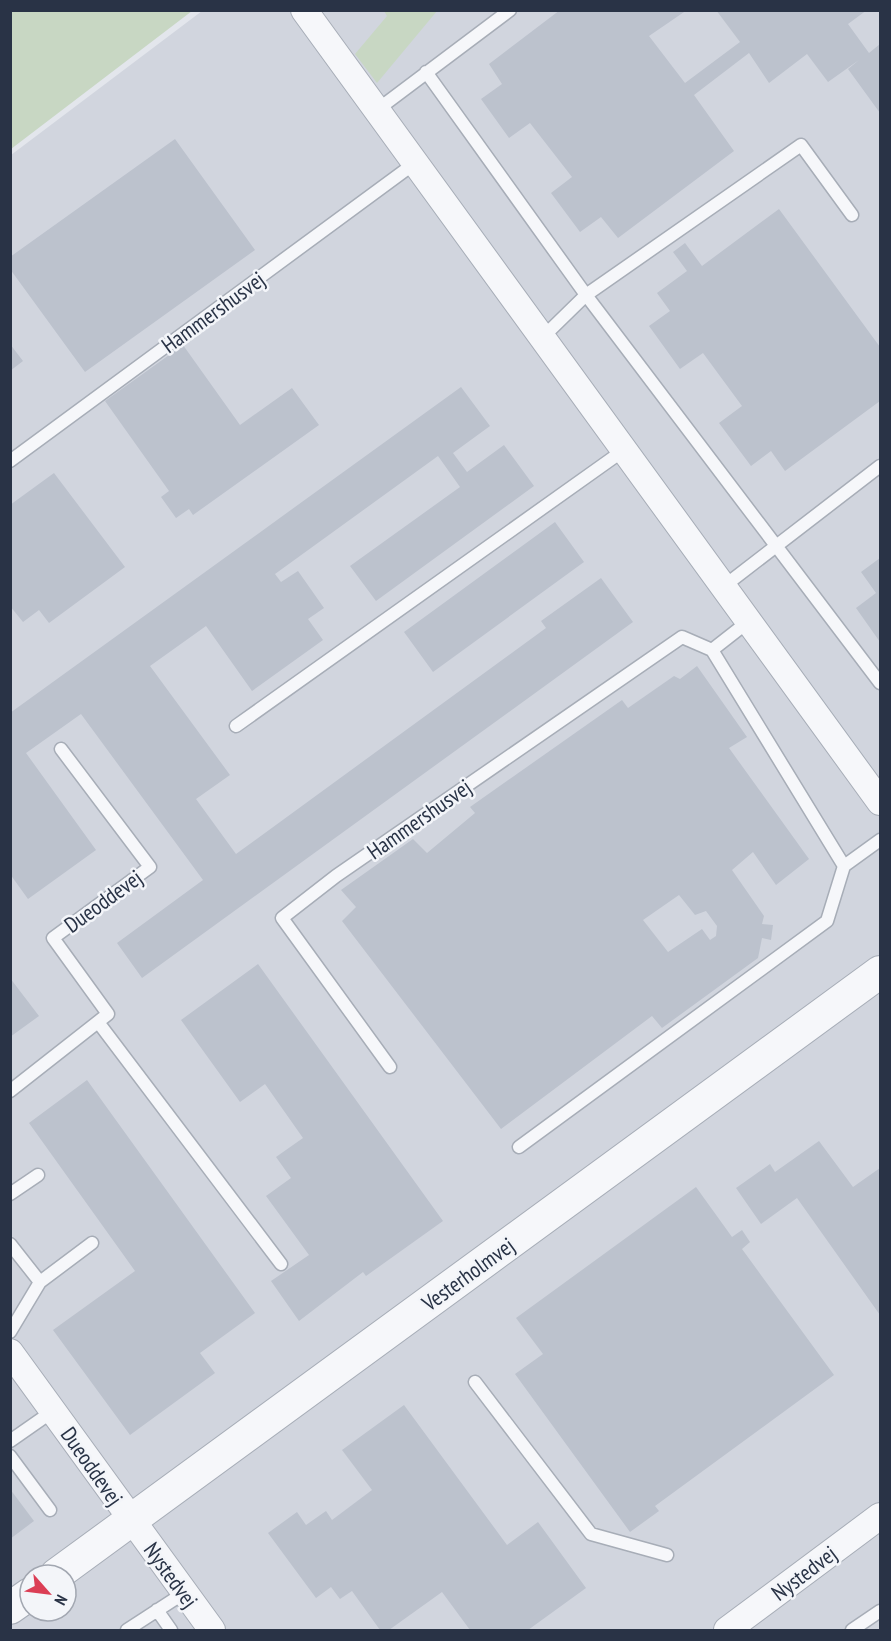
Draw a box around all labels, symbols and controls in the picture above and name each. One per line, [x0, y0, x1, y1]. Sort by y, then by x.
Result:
street label: Hammershusvej [156, 265, 270, 359]
street label: Hammershusvej [361, 773, 477, 865]
street label: Dueoddevej [59, 863, 147, 939]
street label: Vesterholmvej [415, 1231, 520, 1318]
street label: Dueoddevej [55, 1421, 129, 1511]
street label: Nystedvej [138, 1537, 204, 1613]
street label: Nystedvej [766, 1539, 842, 1607]
north arrow [18, 1563, 78, 1623]
text: N [50, 1592, 72, 1609]

